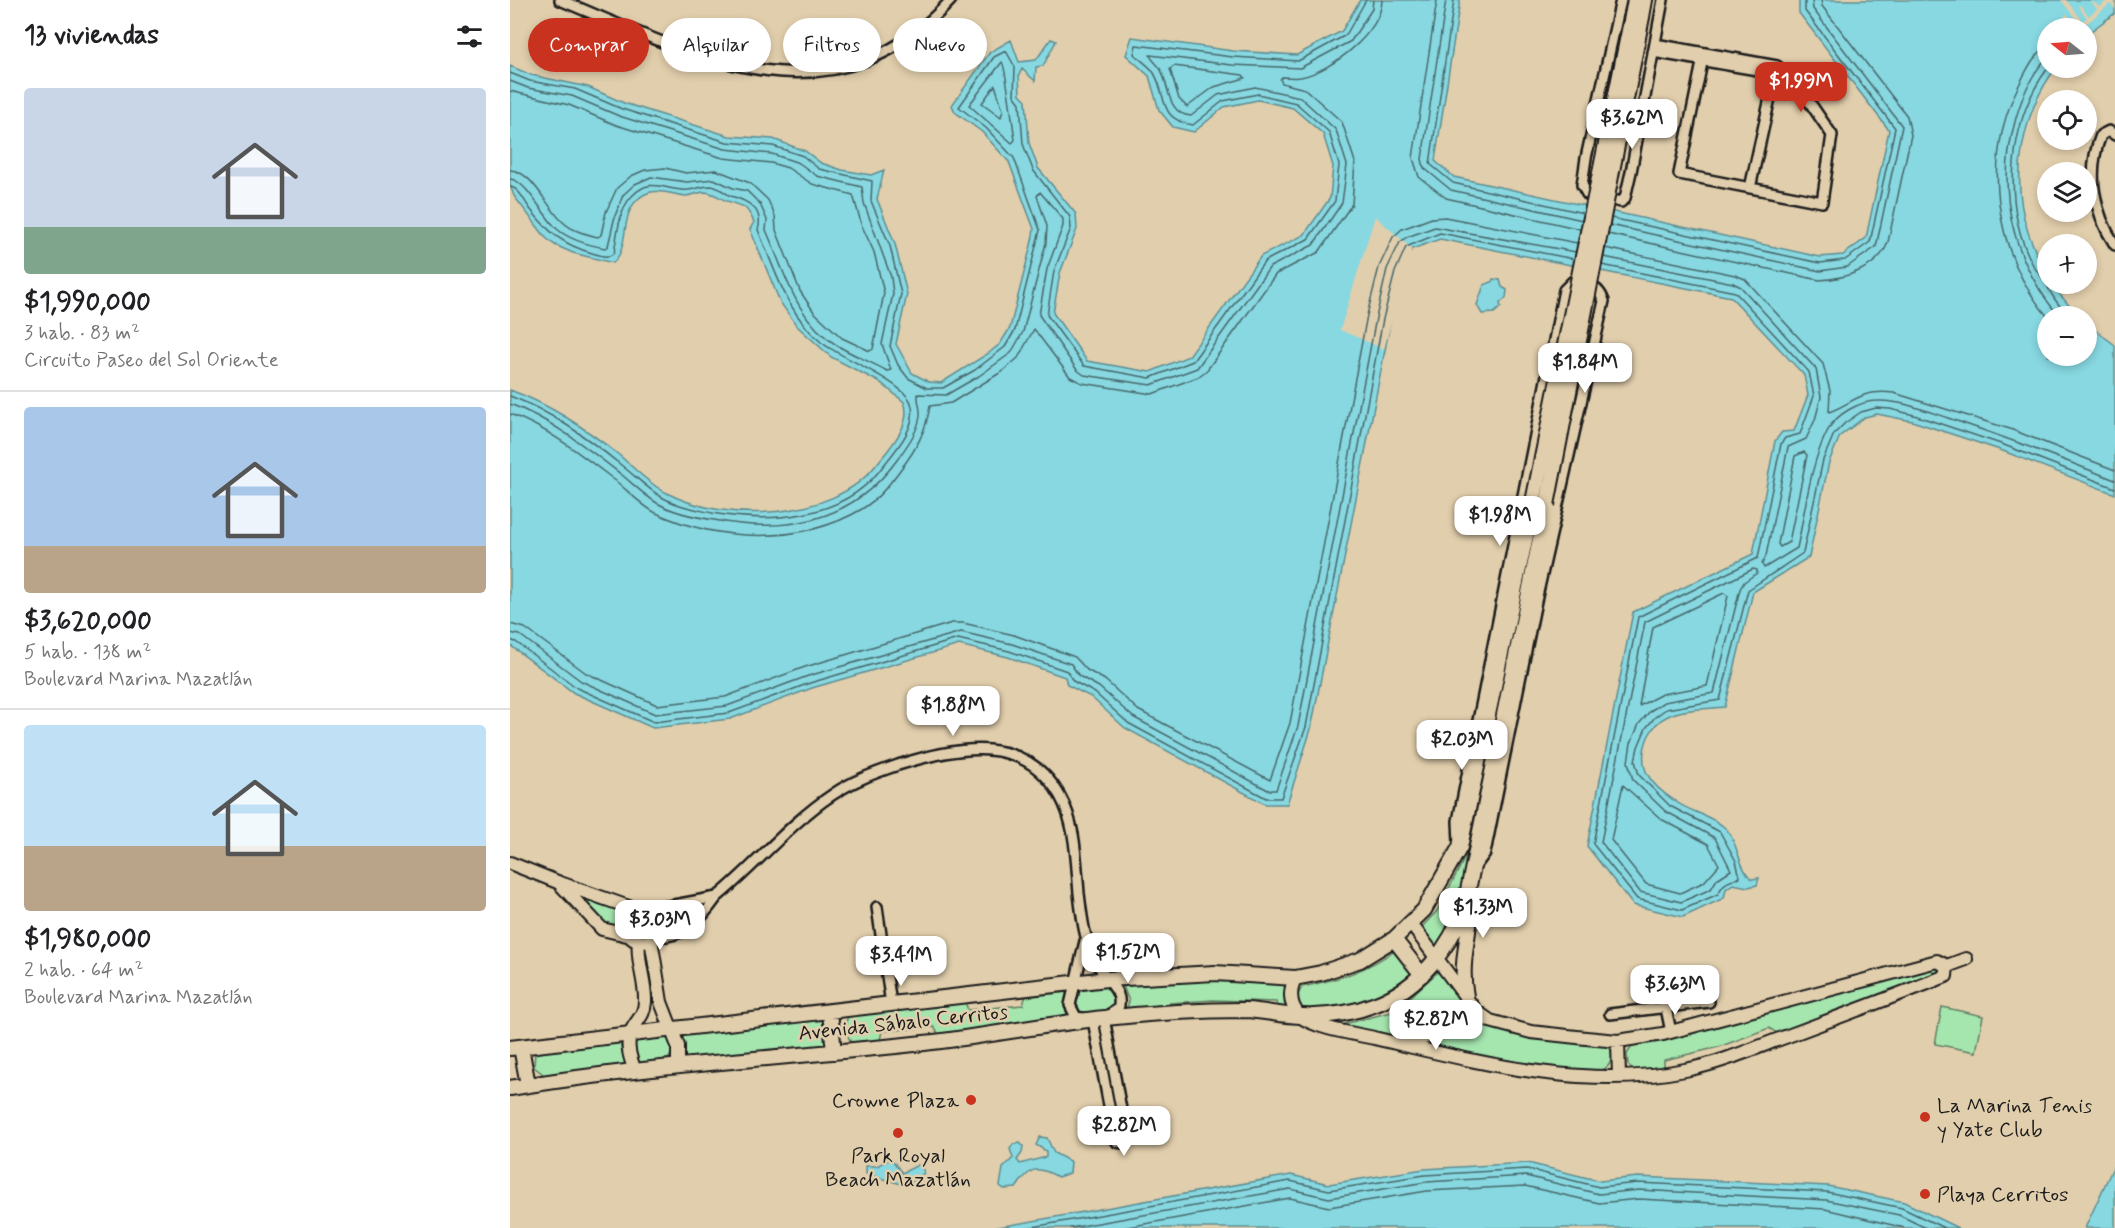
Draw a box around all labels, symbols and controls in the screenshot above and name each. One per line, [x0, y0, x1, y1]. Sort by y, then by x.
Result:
chip: Comprar [528, 18, 649, 72]
chip: Alquilar [661, 18, 771, 72]
chip: Filtros [783, 18, 881, 72]
chip: Nuevo [893, 18, 987, 72]
north arrow [2037, 18, 2097, 78]
map controls [2037, 18, 2097, 366]
text: 13 viviendas [24, 19, 159, 53]
icon: filters [453, 20, 486, 53]
pin: $1.99M [1752, 62, 1850, 113]
text: $1.99M [1769, 68, 1833, 95]
button: locate [2037, 90, 2097, 150]
pin: $3.62M [1583, 99, 1681, 150]
text: $3.62M [1600, 105, 1664, 132]
icon: home [201, 127, 309, 235]
button: layers [2037, 162, 2097, 222]
button: + [2037, 234, 2097, 294]
text: $1,990,000 [24, 286, 151, 320]
button: − [2037, 306, 2097, 366]
text: 3 hab. · 83 m² [24, 320, 140, 347]
pin: $1.84M [1536, 343, 1634, 394]
text: Circuito Paseo del Sol Oriente [24, 347, 279, 374]
text: $1.84M [1552, 349, 1618, 376]
icon: home [201, 446, 309, 554]
pin: $1.98M [1451, 496, 1549, 547]
text: $1.98M [1468, 502, 1532, 529]
text: $3,620,000 [24, 605, 152, 639]
text: 5 hab. · 138 m² [24, 639, 151, 666]
text: Boulevard Marina Mazatlán [24, 666, 253, 693]
pin: $1.88M [904, 686, 1002, 737]
text: $1.88M [921, 692, 985, 719]
pin: $2.03M [1413, 720, 1511, 771]
text: $2.03M [1431, 726, 1493, 753]
icon: home [201, 764, 309, 872]
pin: $1.33M [1434, 888, 1532, 939]
text: $1.33M [1453, 894, 1513, 921]
pin: $3.03M [611, 900, 709, 951]
text: $3.03M [629, 906, 691, 933]
text: $1,980,000 [24, 923, 151, 957]
pin: $1.52M [1079, 933, 1177, 984]
pin: $3.41M [852, 936, 950, 987]
text: $1.52M [1096, 939, 1160, 966]
text: $3.41M [870, 942, 932, 969]
text: 2 hab. · 64 m² [24, 957, 143, 984]
pin: $3.63M [1626, 965, 1724, 1016]
text: $3.63M [1644, 971, 1706, 998]
text: Boulevard Marina Mazatlán [24, 984, 253, 1011]
street label: Avenida Sábalo Cerritos [797, 998, 1009, 1048]
pin: $2.82M [1387, 1000, 1485, 1051]
text: $2.82M [1403, 1006, 1469, 1033]
place label: Crowne Plaza [832, 1087, 959, 1115]
place label: La Marina Tenis y Yate Club [1937, 1092, 2092, 1144]
marker: Crowne Plaza [964, 1093, 978, 1107]
pin: $2.82M [1075, 1106, 1173, 1157]
marker: La Marina Tenis y Yate Club [1918, 1110, 1932, 1124]
text: $2.82M [1091, 1112, 1157, 1139]
marker: Park Royal Beach Mazatlán [891, 1126, 905, 1140]
place label: Park Royal Beach Mazatlán [825, 1142, 971, 1194]
place label: Playa Cerritos [1937, 1181, 2068, 1209]
marker: Playa Cerritos [1918, 1187, 1932, 1201]

